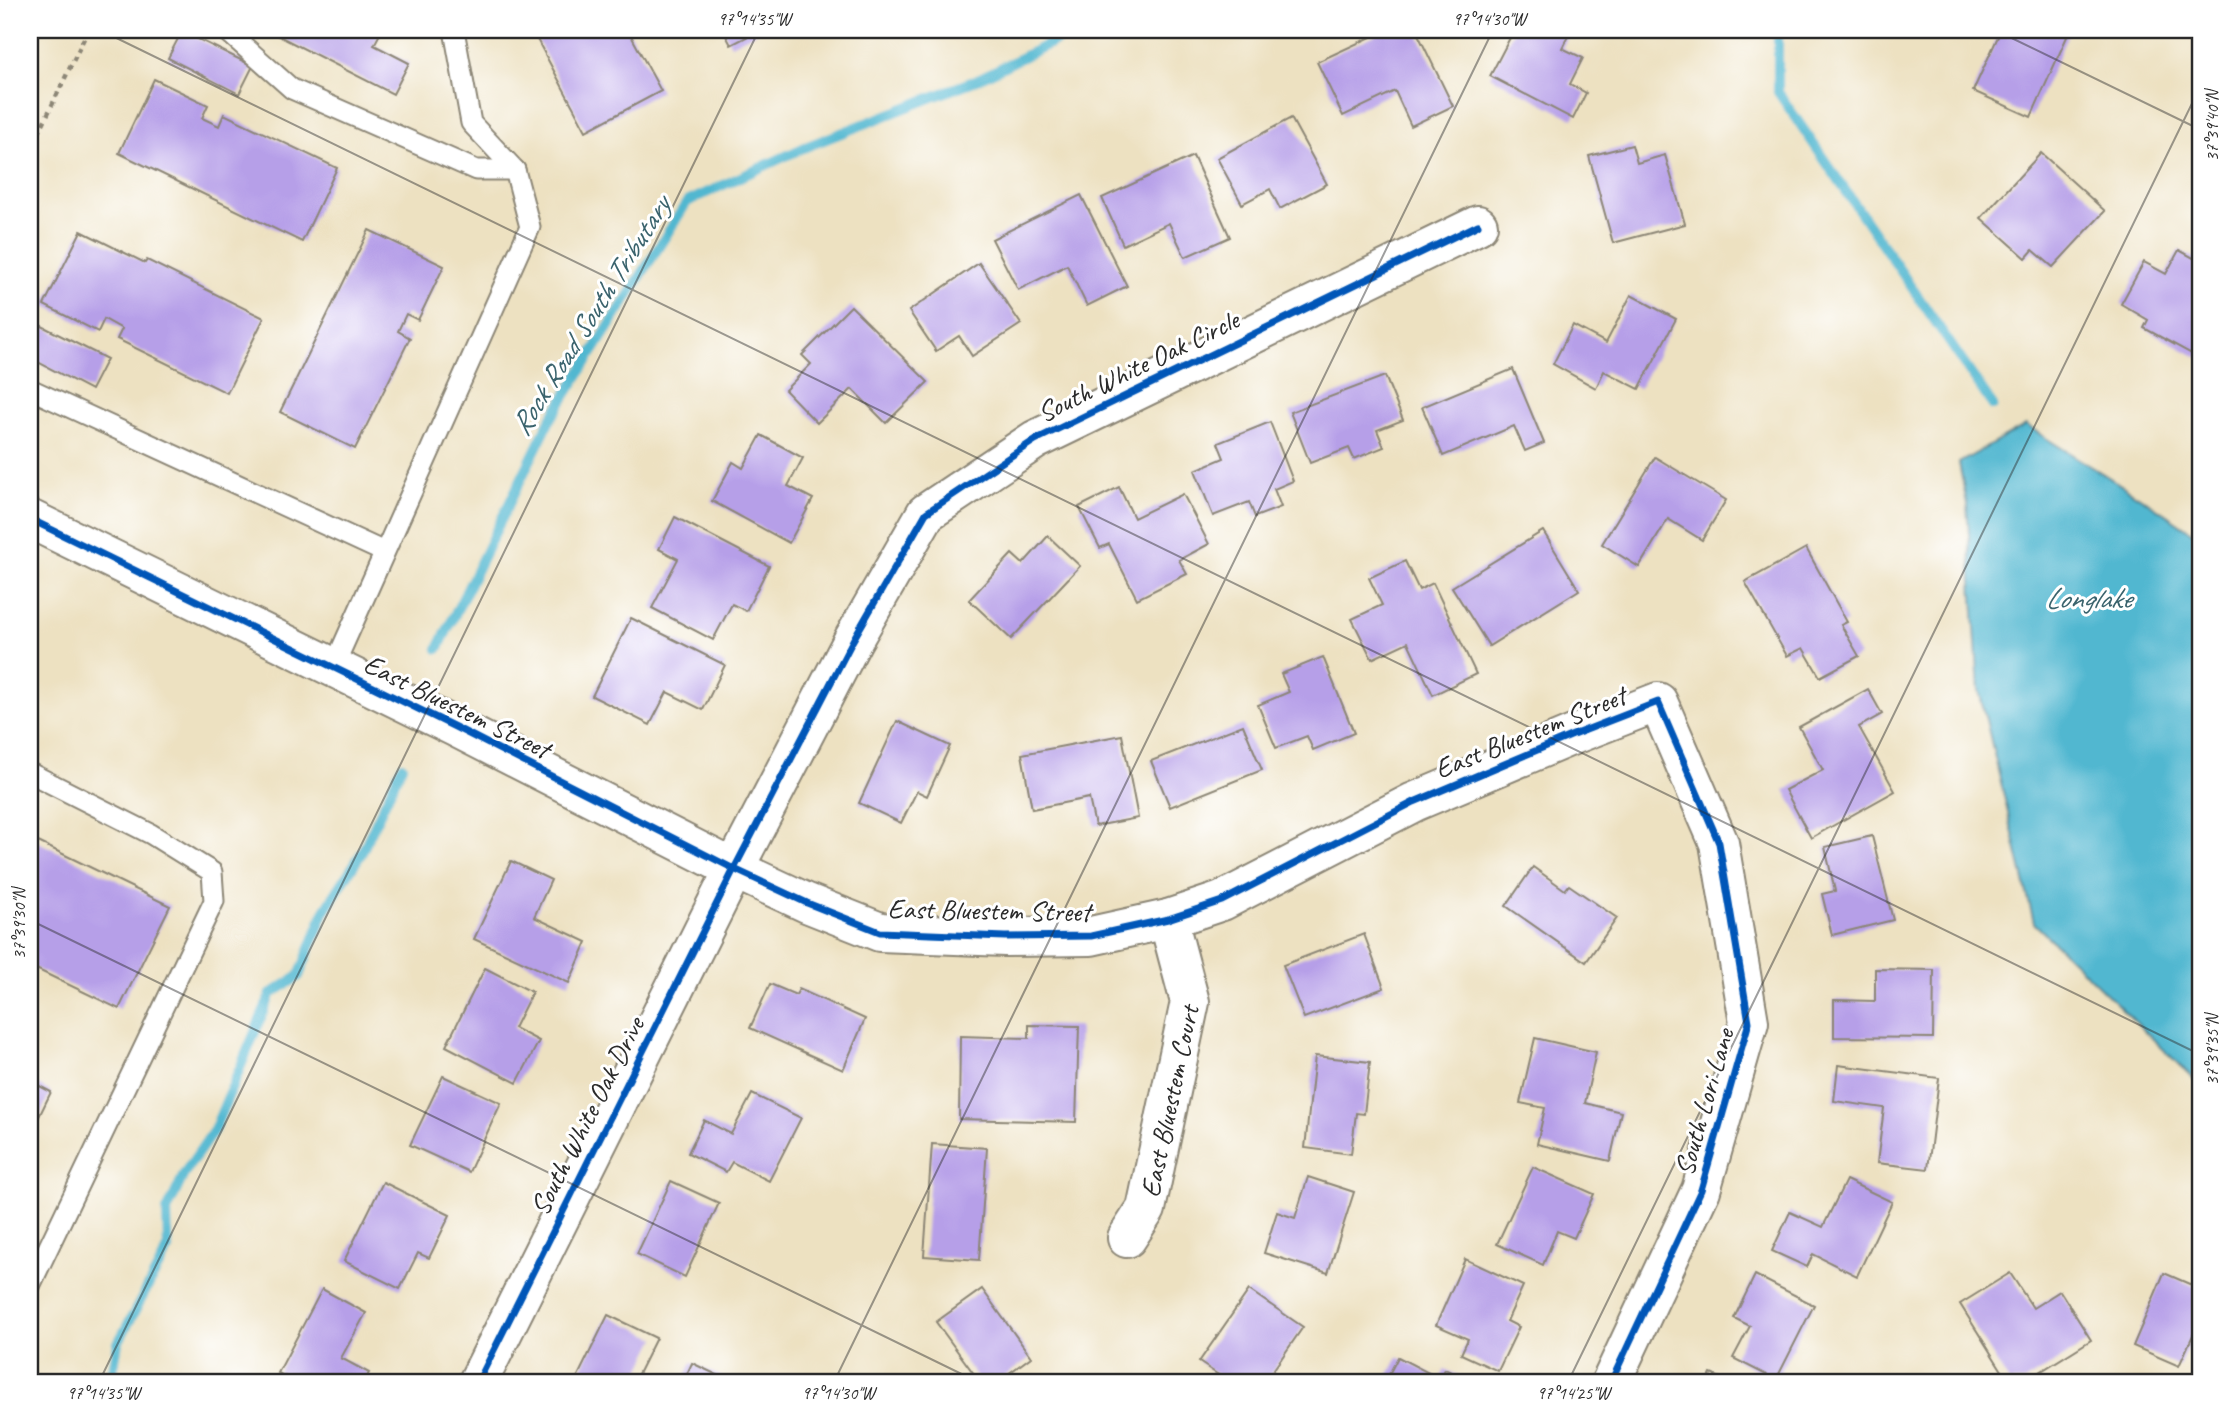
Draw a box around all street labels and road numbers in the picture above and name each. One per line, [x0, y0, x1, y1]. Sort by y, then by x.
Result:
street label: South White Oak Circle [1031, 301, 1246, 430]
street label: East Bluestem Street [358, 646, 559, 768]
street label: East Bluestem Street [1429, 676, 1634, 786]
street label: East Bluestem Street [887, 891, 1094, 929]
street label: East Bluestem Court [1132, 1000, 1207, 1200]
street label: South White Oak Drive [522, 1009, 653, 1221]
street label: South Lori Lane [1666, 1023, 1742, 1179]

